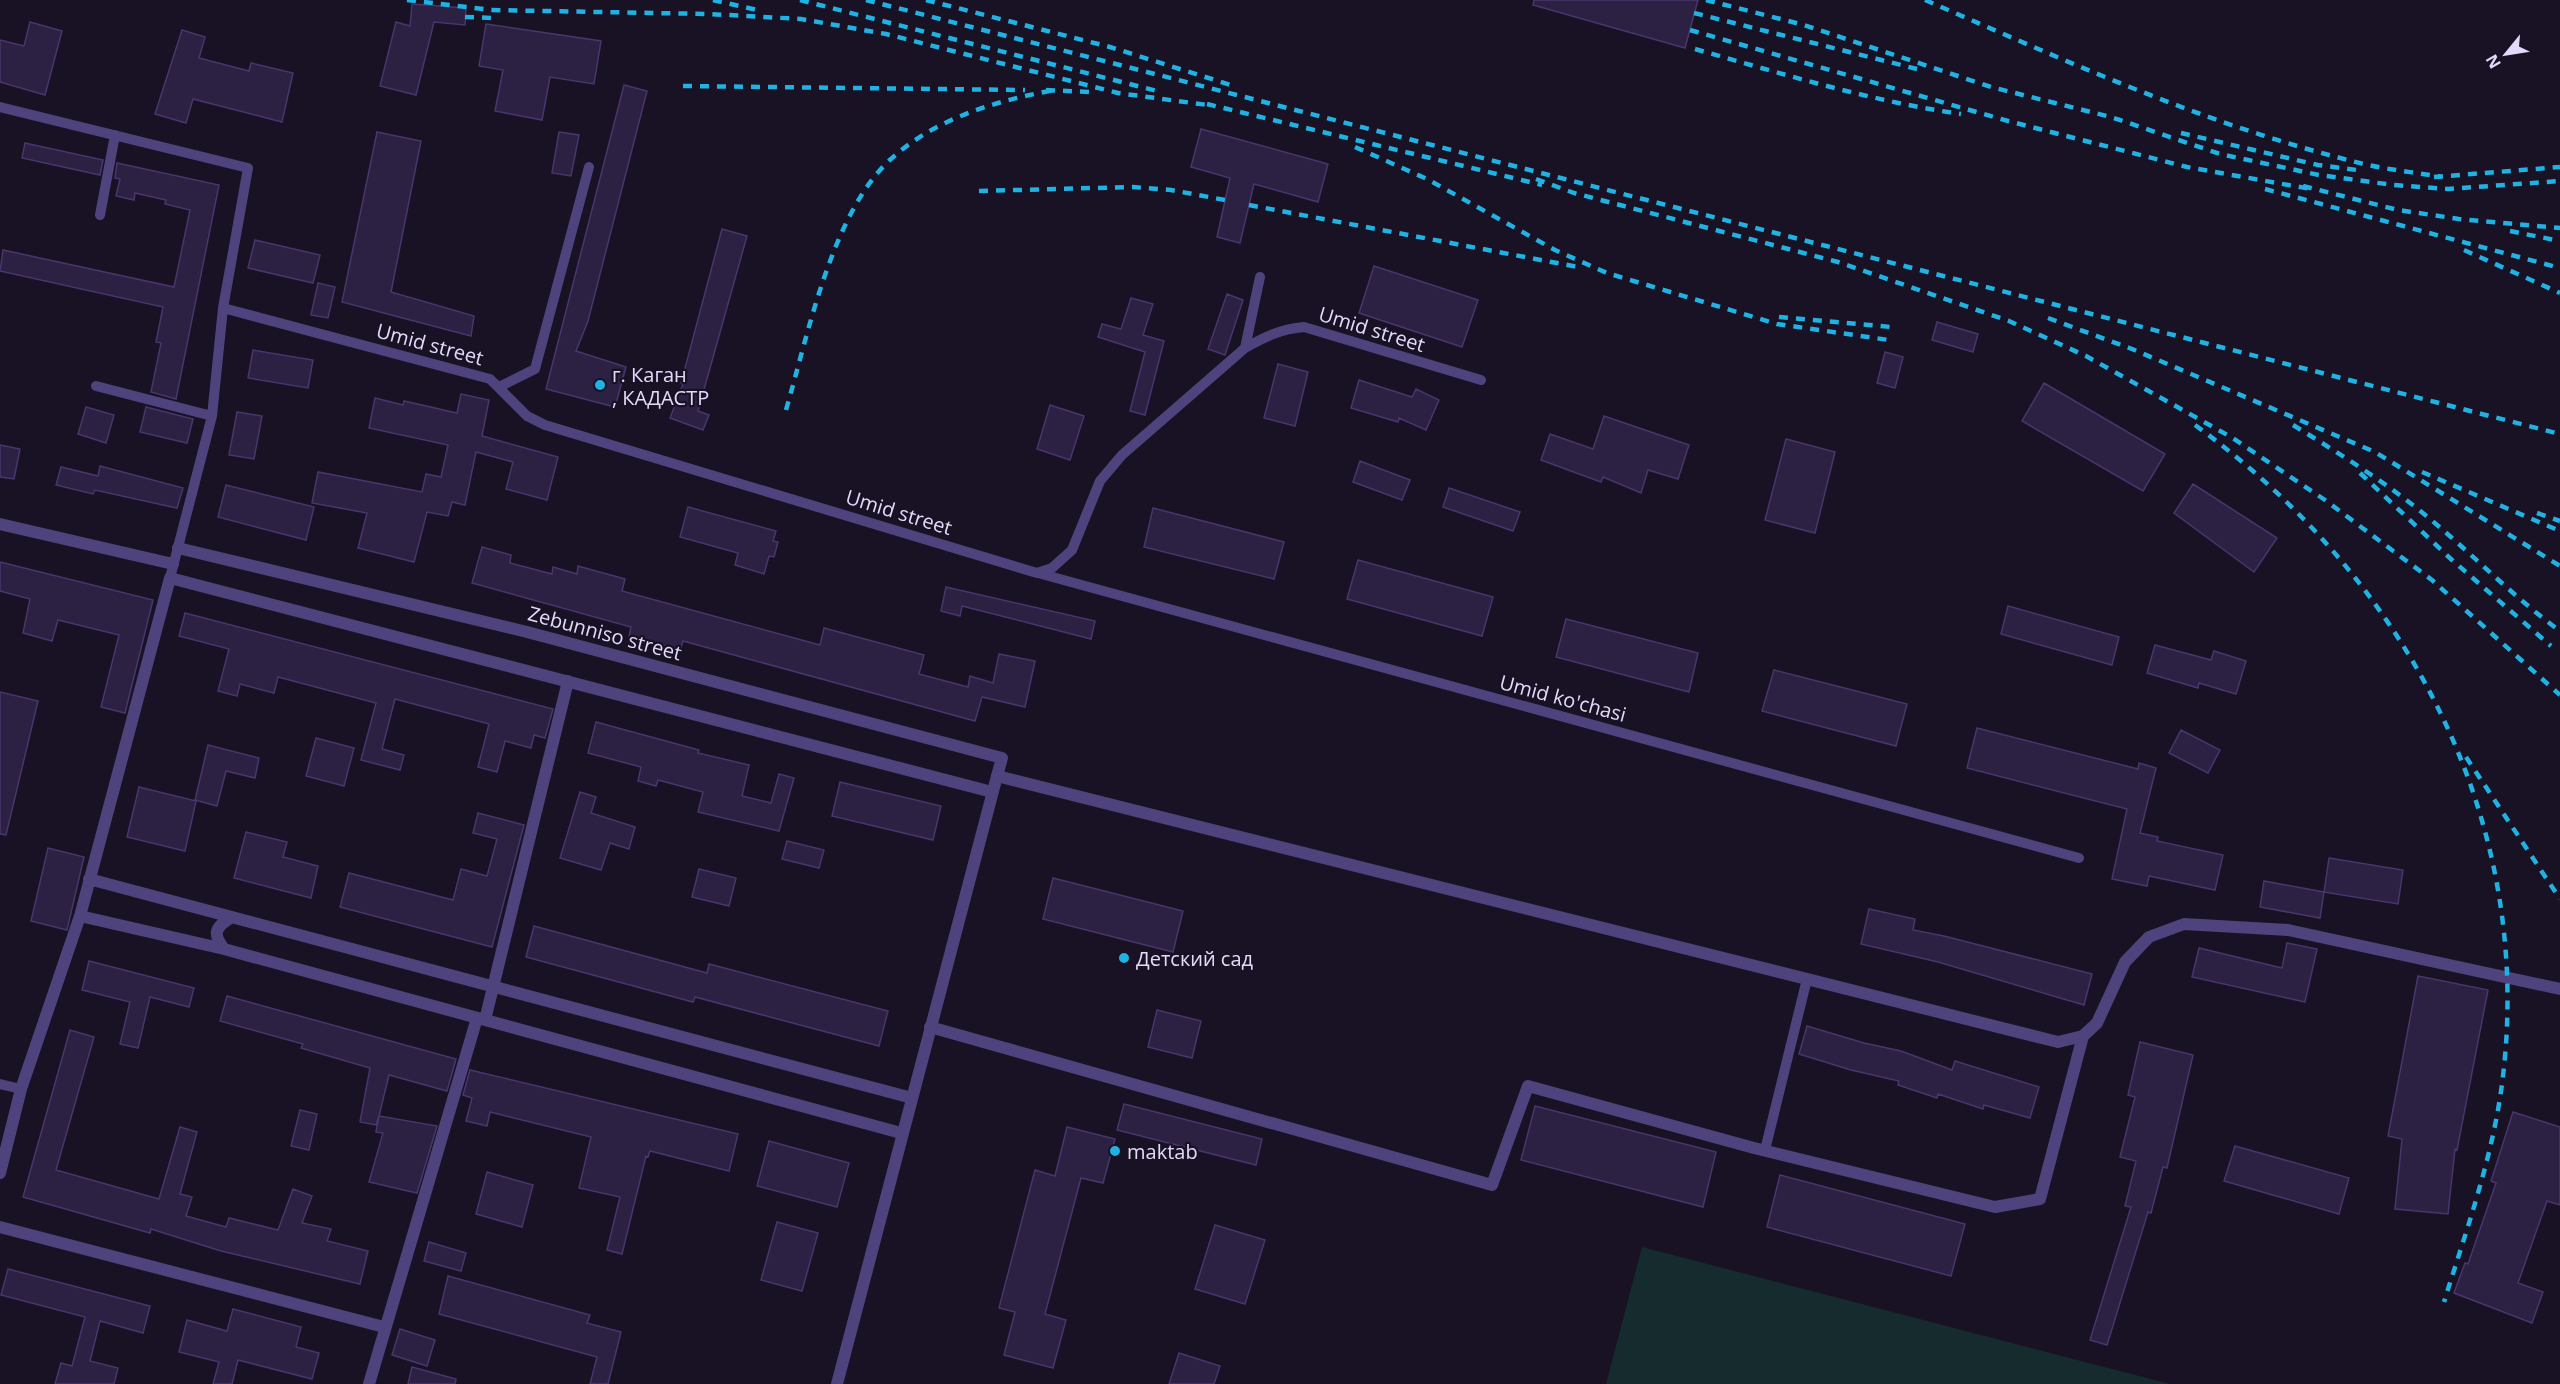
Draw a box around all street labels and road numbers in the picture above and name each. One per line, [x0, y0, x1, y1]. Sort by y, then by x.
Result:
street label: Umid street [1315, 300, 1429, 358]
street label: Umid street [373, 317, 487, 371]
street label: Umid street [842, 483, 956, 541]
street label: Zebunniso street [525, 600, 685, 666]
street label: Umid ko'chasi [1497, 668, 1629, 728]

